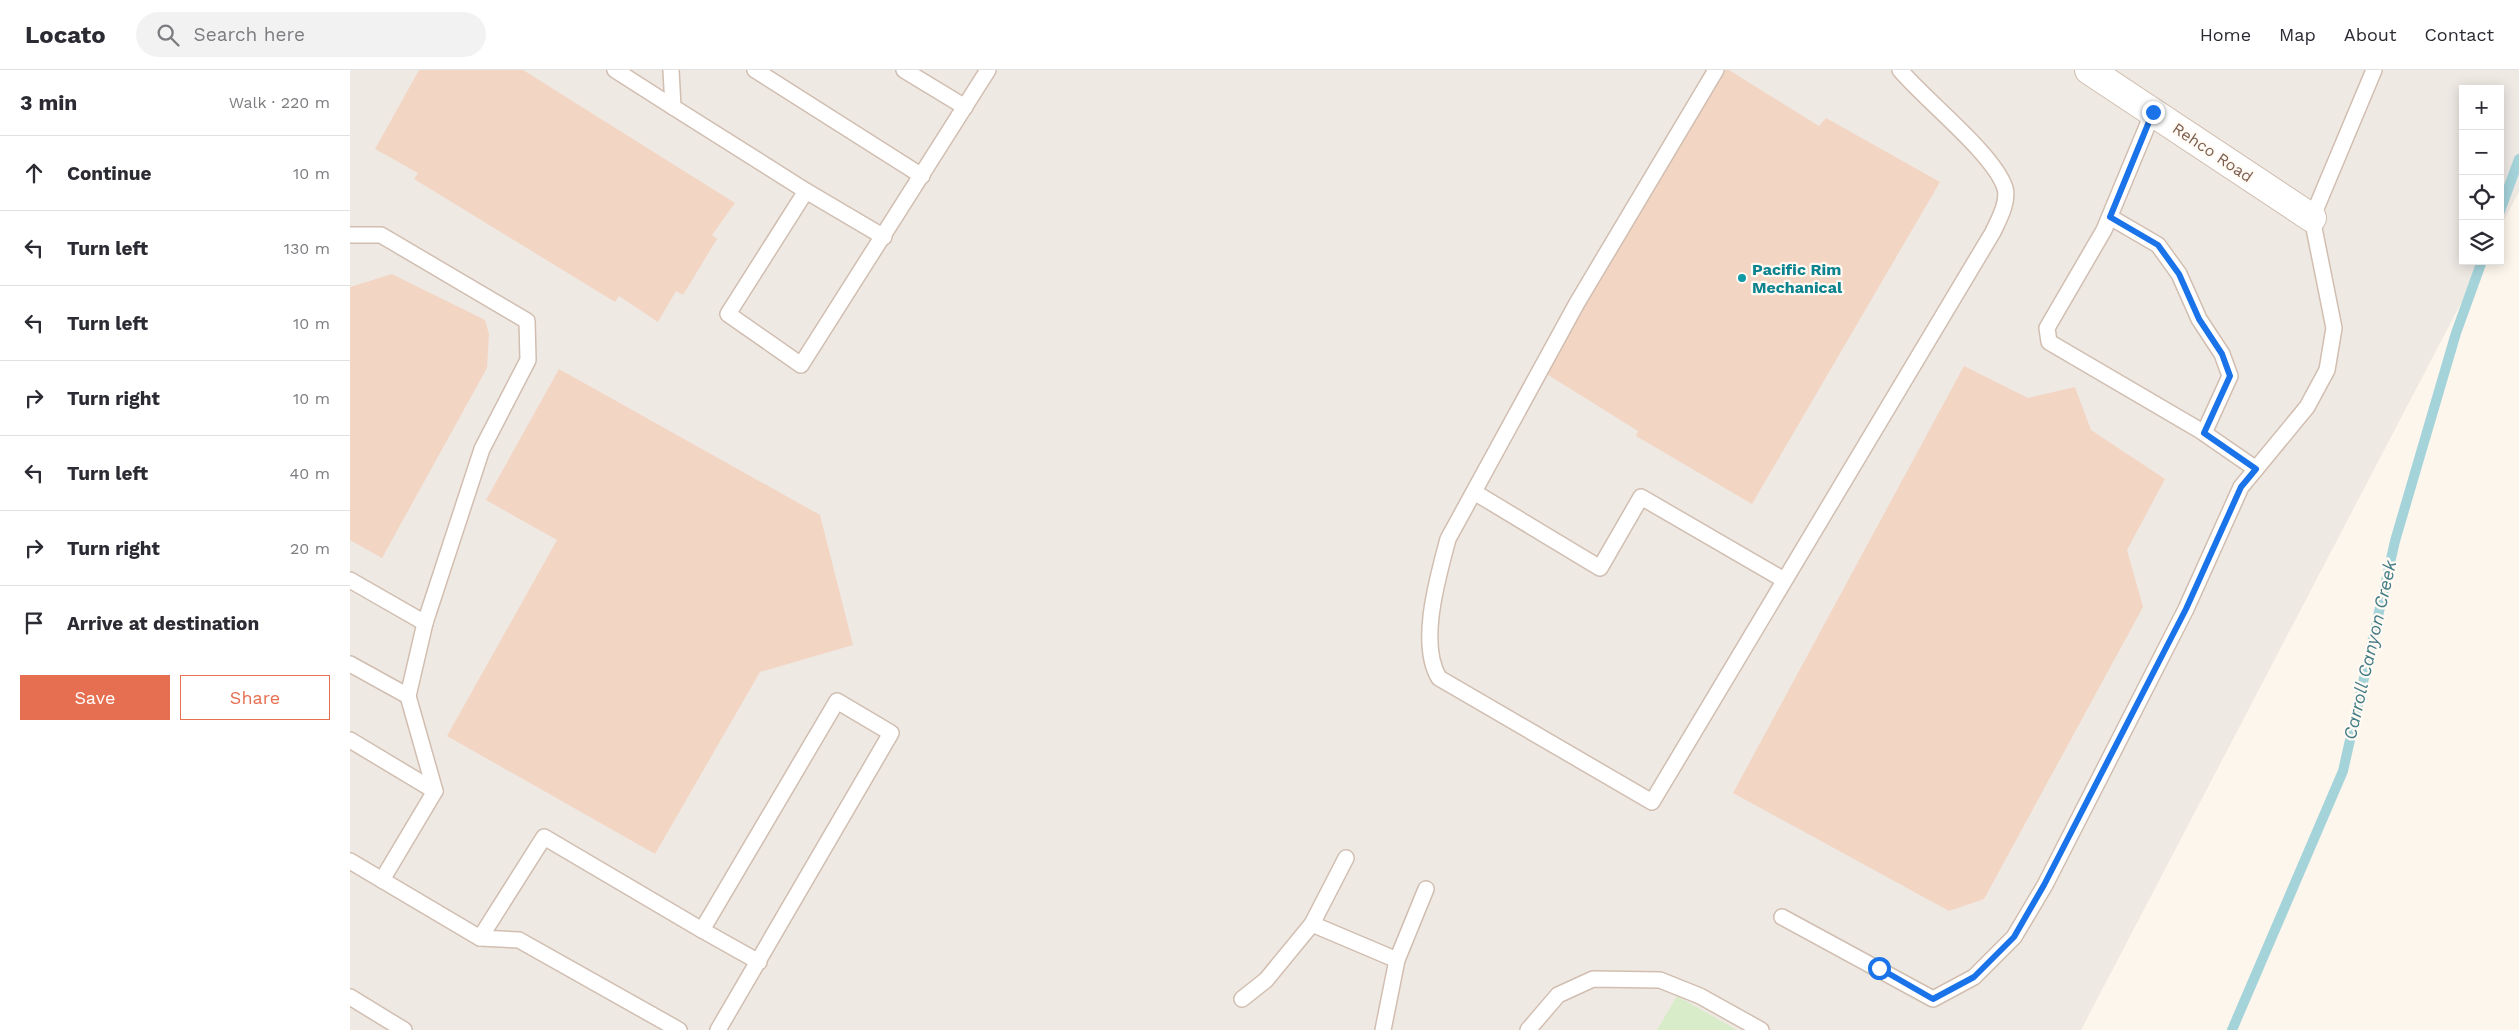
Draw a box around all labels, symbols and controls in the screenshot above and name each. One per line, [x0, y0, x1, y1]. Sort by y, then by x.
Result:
search box [136, 12, 486, 57]
text: Locato [25, 21, 106, 49]
icon: search [154, 21, 182, 49]
text: Search here [194, 23, 305, 46]
text: Home [2200, 24, 2251, 45]
text: Map [2279, 24, 2316, 45]
text: About [2344, 24, 2396, 45]
text: Contact [2424, 24, 2494, 45]
map controls [2459, 85, 2504, 265]
button: + [2459, 85, 2504, 130]
text: 3 min [20, 90, 77, 115]
text: Walk · 220 m [229, 93, 330, 112]
route end [2142, 101, 2165, 124]
street label: Rehco Road [2169, 119, 2256, 186]
button: − [2459, 130, 2504, 175]
icon: ahead [20, 159, 48, 187]
text: Continue [67, 162, 151, 185]
text: 10 m [293, 164, 330, 183]
button: locate [2459, 175, 2504, 220]
button: layers [2459, 220, 2504, 265]
icon: left [20, 234, 48, 262]
text: Turn left [67, 237, 148, 260]
text: 130 m [284, 239, 330, 258]
place label: Pacific Rim Mechanical [1752, 260, 1843, 297]
marker: Pacific Rim Mechanical [1736, 272, 1748, 284]
icon: left [20, 309, 48, 337]
text: Turn left [67, 312, 148, 335]
text: 10 m [293, 314, 330, 333]
icon: right [20, 384, 48, 412]
text: Turn right [67, 387, 160, 410]
text: 10 m [293, 389, 330, 408]
icon: left [20, 459, 48, 487]
text: Turn left [67, 462, 148, 485]
text: 40 m [290, 464, 330, 483]
icon: right [20, 534, 48, 562]
text: Turn right [67, 537, 160, 560]
text: 20 m [290, 539, 330, 558]
water label: Carroll Canyon Creek [2339, 557, 2401, 742]
icon: arrive [20, 609, 48, 637]
text: Arrive at destination [67, 612, 259, 635]
button: Save [20, 675, 170, 720]
button: Share [180, 675, 330, 720]
route start [1868, 957, 1891, 980]

